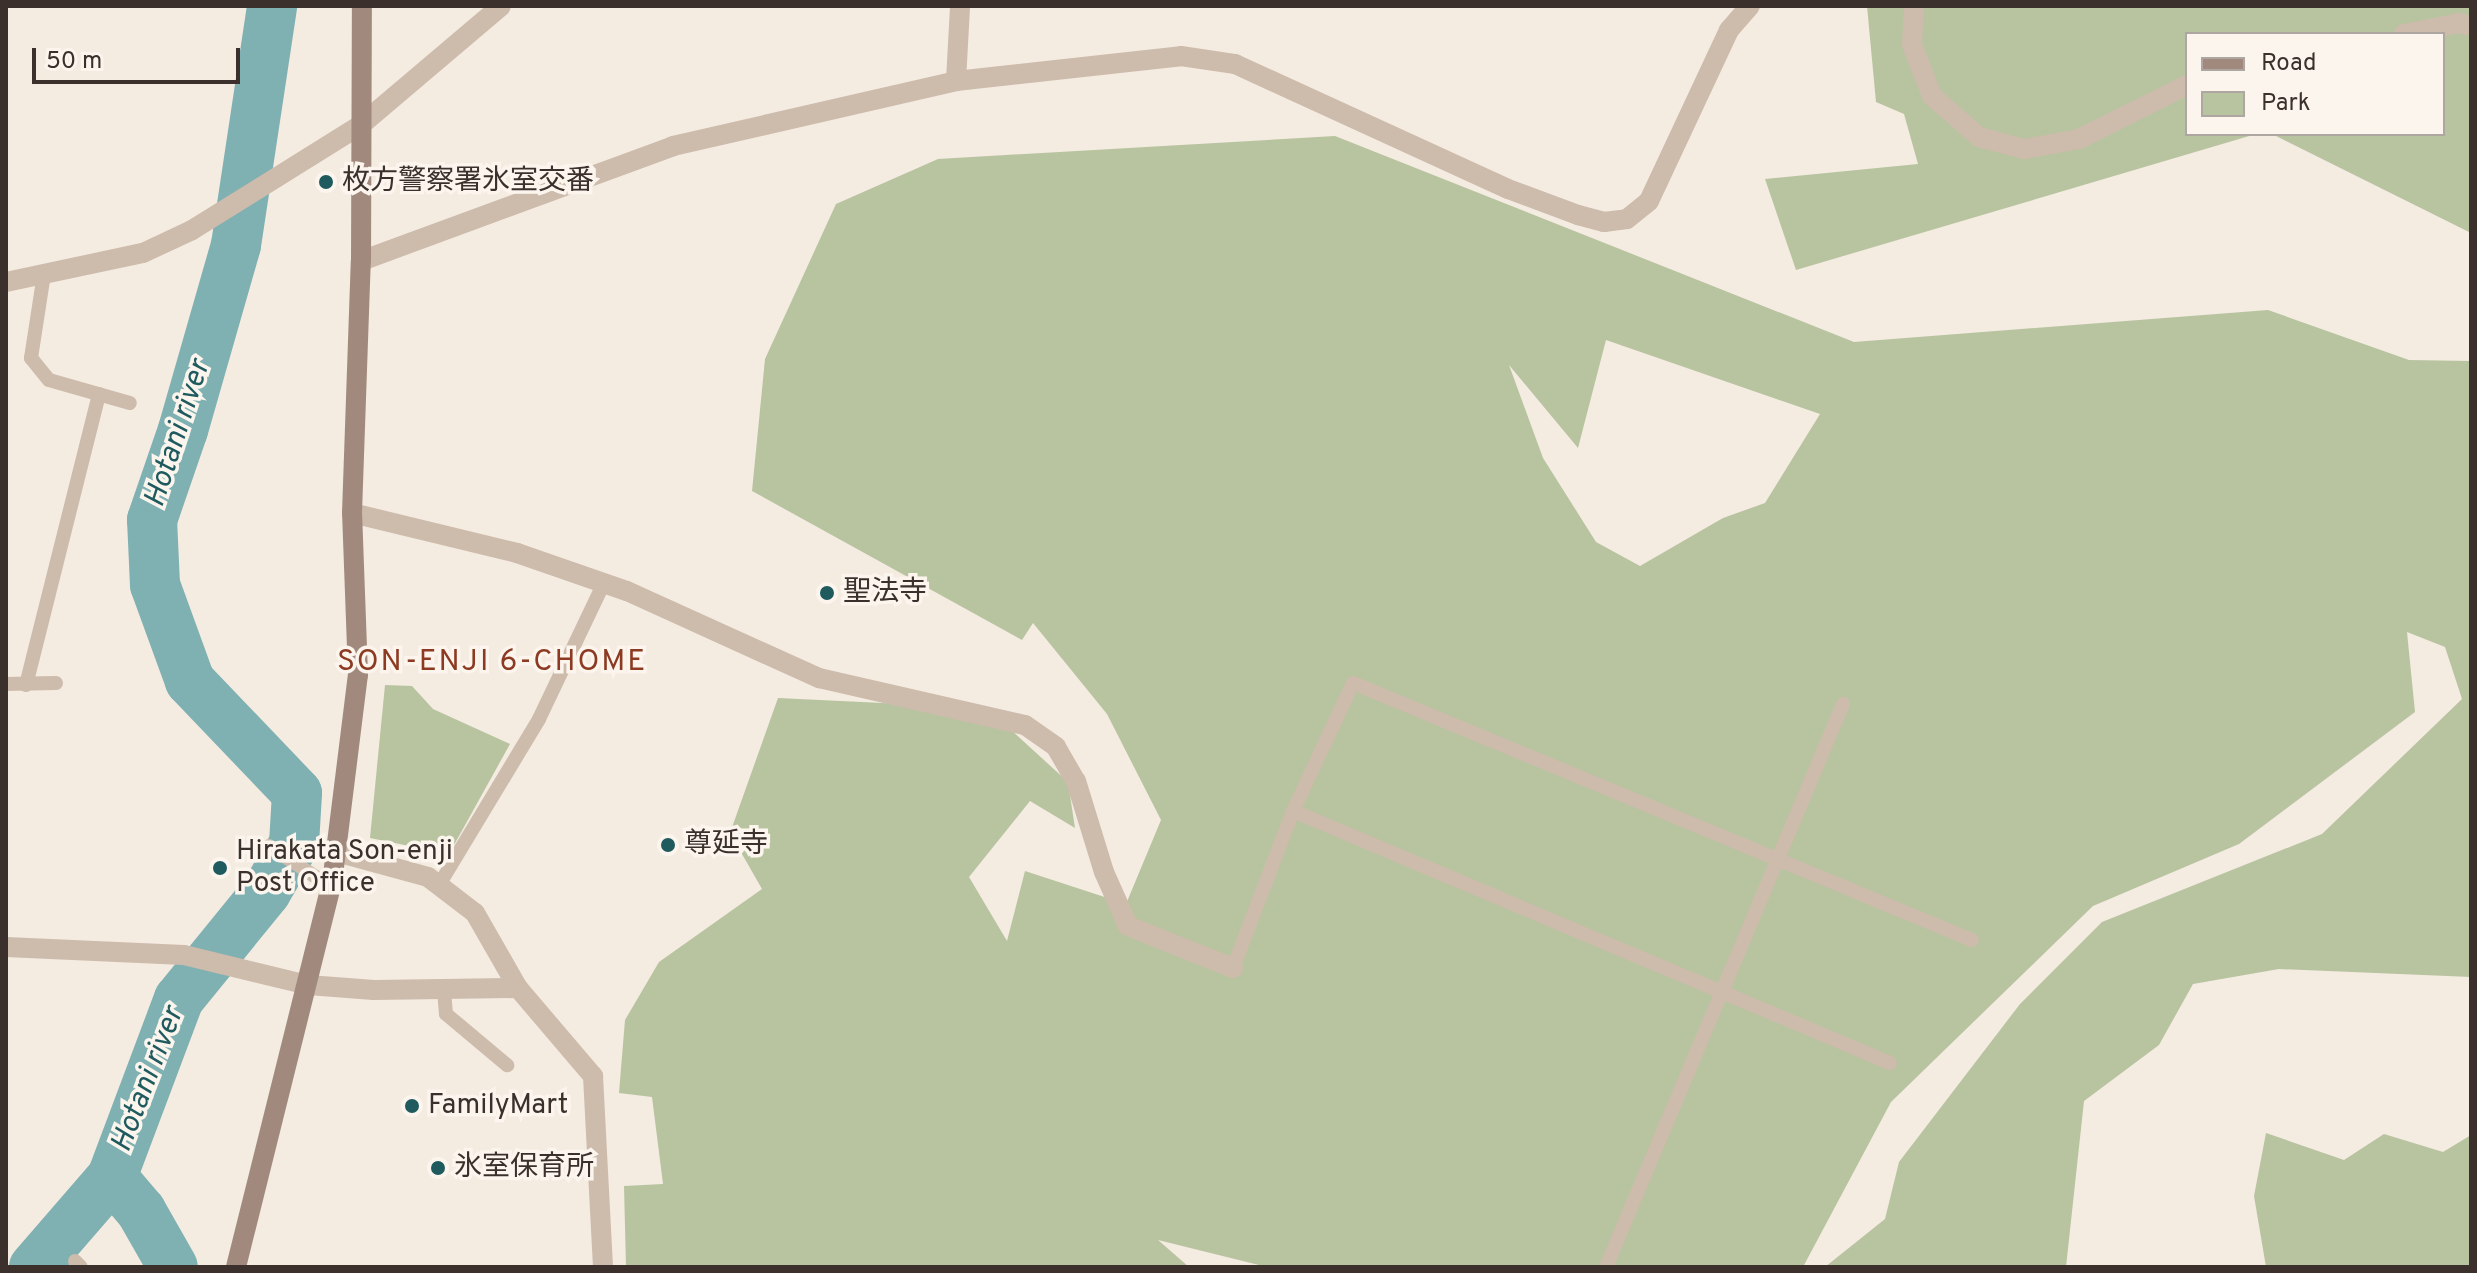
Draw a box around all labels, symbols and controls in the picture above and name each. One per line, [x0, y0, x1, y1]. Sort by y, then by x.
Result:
scale bar [36, 32, 244, 82]
legend [2185, 32, 2445, 136]
text: 50 m [46, 47, 102, 77]
text: Road [2261, 49, 2317, 79]
text: Park [2261, 89, 2311, 119]
place label: 枚方警察署氷室交番 [342, 165, 594, 199]
marker: 枚方警察署氷室交番 [317, 173, 335, 191]
water label: Hotani river [138, 356, 220, 512]
place label: 聖法寺 [843, 576, 927, 610]
marker: 聖法寺 [818, 584, 836, 602]
district label: SON-ENJI 6-CHOME [337, 645, 647, 681]
place label: 尊延寺 [684, 828, 768, 862]
place label: Hirakata Son-enji Post Office [236, 835, 453, 901]
marker: 尊延寺 [659, 836, 677, 854]
marker: Hirakata Son-enji Post Office [211, 859, 229, 877]
water label: Hotani river [105, 1002, 193, 1158]
place label: FamilyMart [428, 1089, 568, 1123]
marker: FamilyMart [403, 1097, 421, 1115]
place label: 氷室保育所 [454, 1151, 594, 1185]
marker: 氷室保育所 [429, 1159, 447, 1177]

